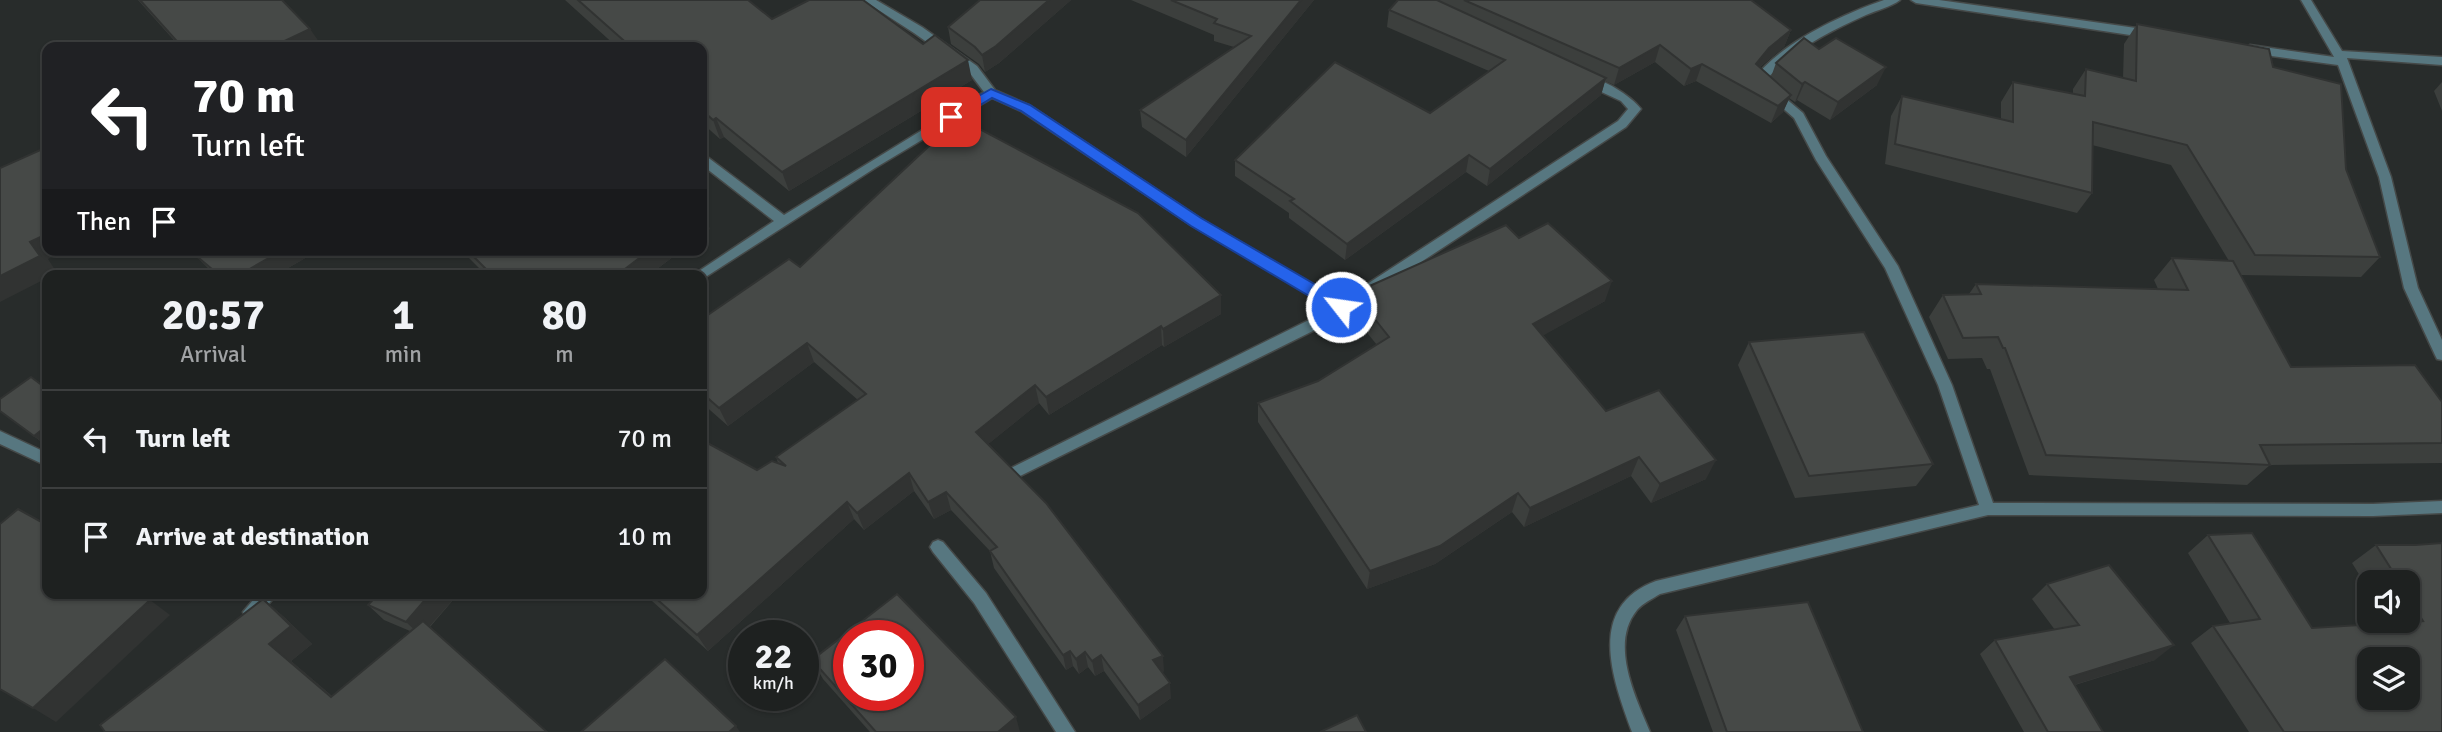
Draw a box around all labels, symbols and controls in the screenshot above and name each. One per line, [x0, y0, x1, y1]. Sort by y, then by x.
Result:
text: 70 m [192, 66, 295, 126]
icon: left [77, 70, 168, 161]
pin [921, 87, 981, 147]
icon: arrive [932, 98, 970, 136]
text: Turn left [192, 126, 305, 165]
icon: arrive [145, 203, 183, 241]
text: Then [77, 206, 131, 238]
position arrow [1304, 270, 1378, 344]
text: 20:57 [162, 290, 265, 341]
text: 1 [392, 290, 415, 341]
text: 80 [542, 290, 587, 341]
text: Arrival [180, 340, 247, 369]
text: min [385, 340, 422, 369]
text: m [555, 340, 574, 369]
icon: left [77, 420, 115, 458]
text: Turn left [136, 423, 230, 455]
text: 70 m [617, 423, 672, 455]
icon: arrive [77, 518, 115, 556]
text: Arrive at destination [136, 521, 369, 553]
text: 10 m [617, 521, 672, 553]
map controls [2357, 570, 2420, 710]
button: sound [2357, 570, 2420, 633]
speed limit sign: 30 [833, 620, 924, 711]
text: 22 [755, 635, 792, 678]
button: layers [2357, 647, 2420, 710]
text: km/h [753, 672, 794, 694]

